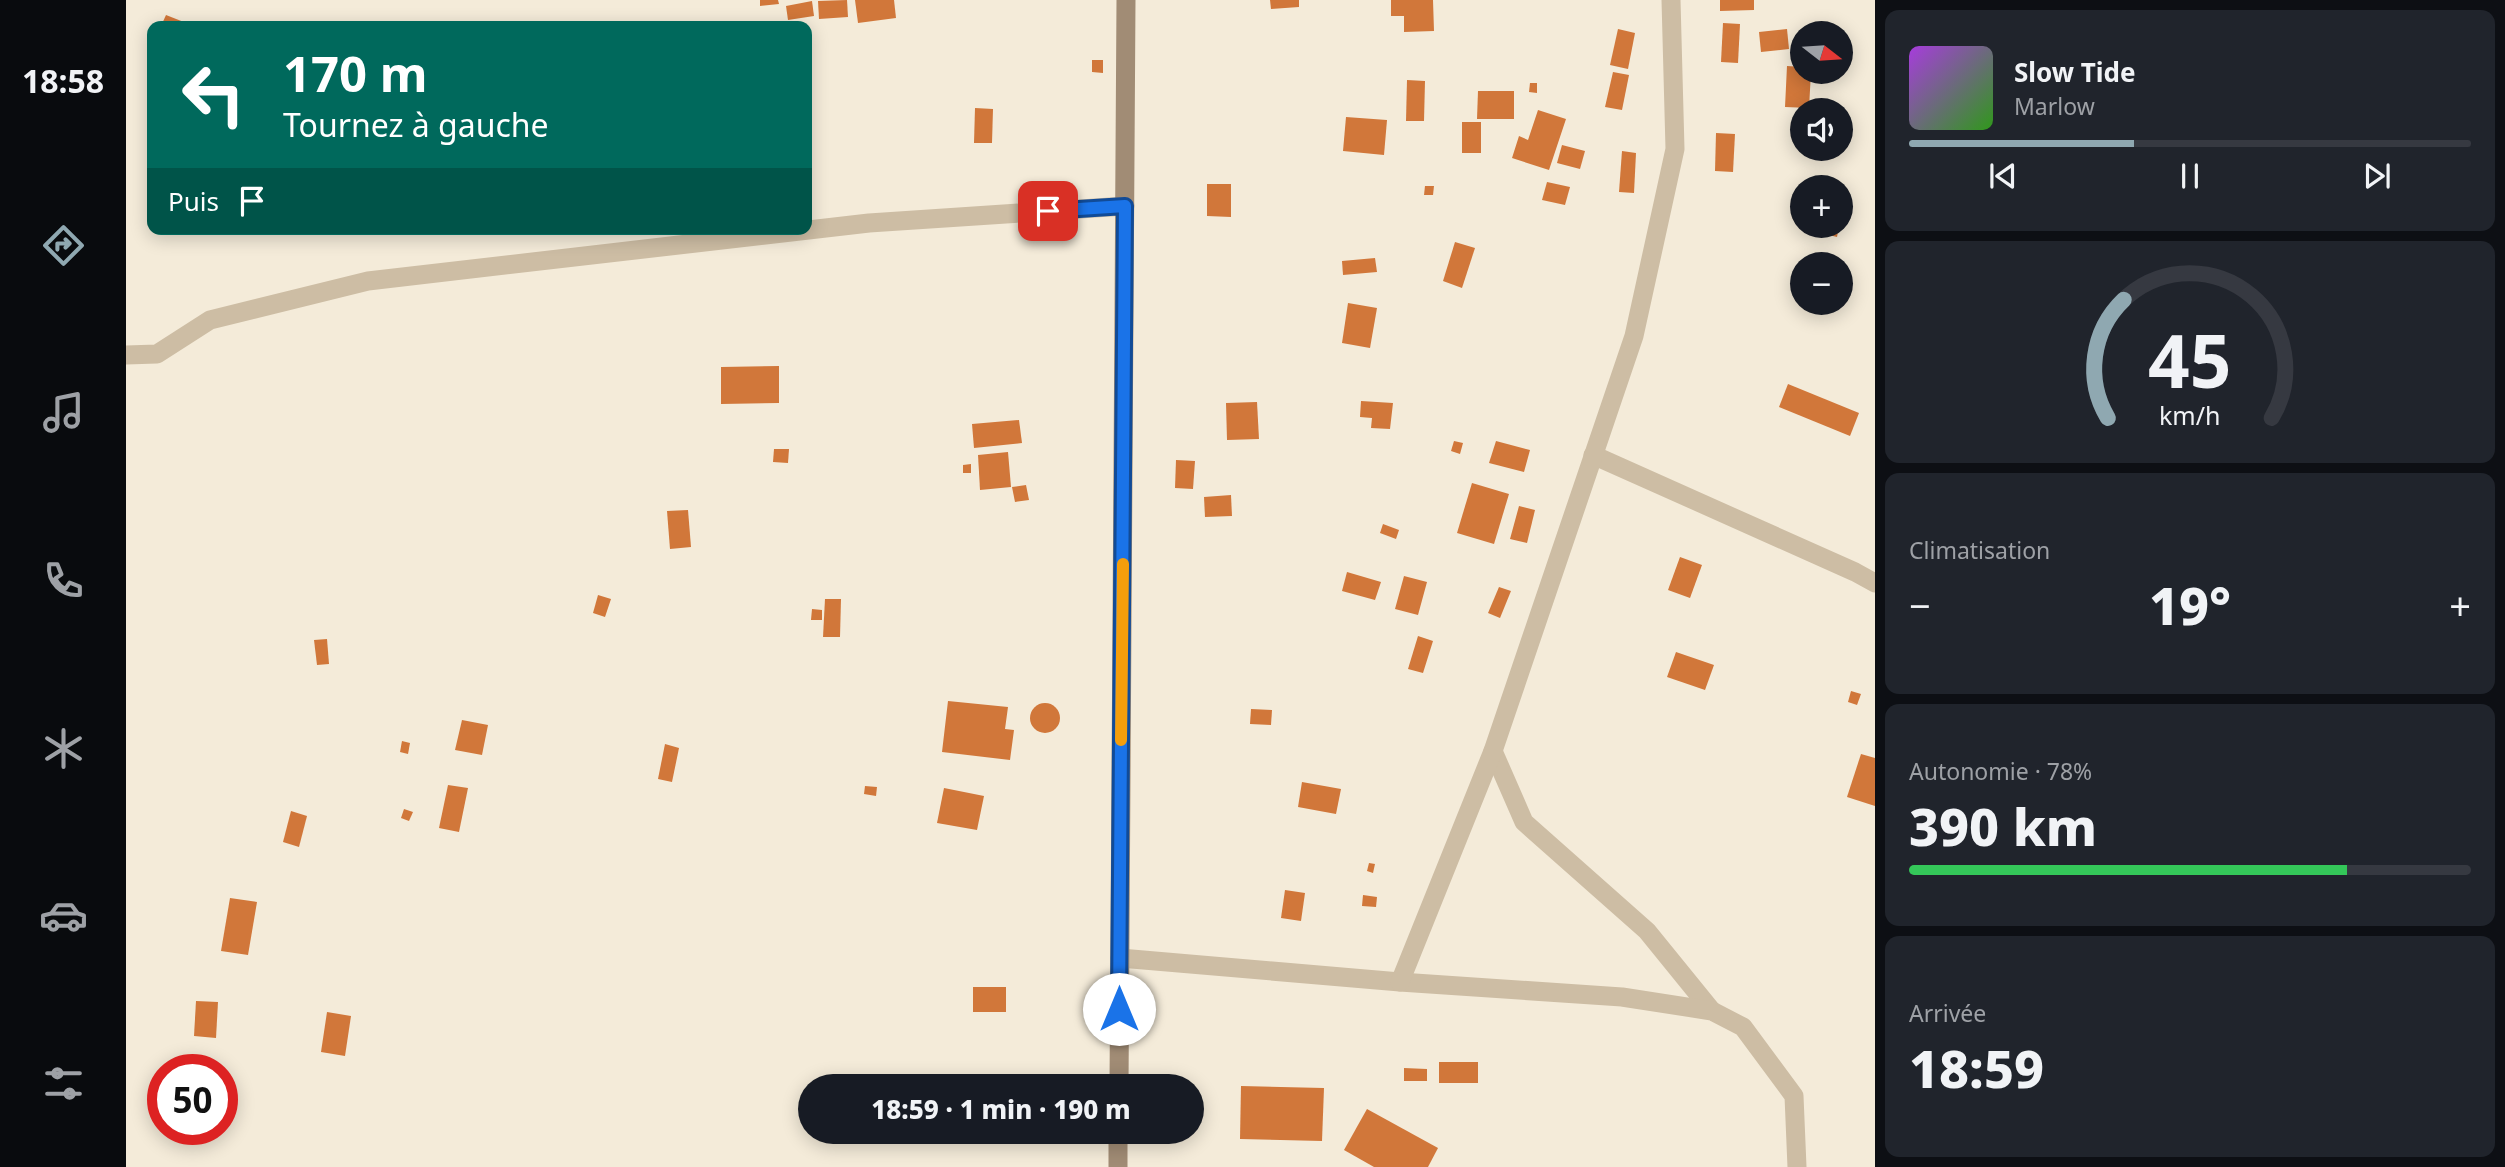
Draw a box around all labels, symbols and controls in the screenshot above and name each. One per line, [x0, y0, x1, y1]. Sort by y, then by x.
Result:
north arrow [1790, 21, 1853, 84]
map controls [1790, 21, 1853, 315]
text: 170 m [283, 40, 428, 106]
icon: left [168, 49, 259, 140]
text: Slow Tide [2014, 54, 2136, 90]
text: 18:58 [22, 59, 104, 102]
text: Marlow [2014, 90, 2095, 122]
button: sound [1790, 98, 1853, 161]
text: Tournez à gauche [283, 103, 549, 146]
icon: previous [1984, 157, 2022, 195]
icon: pause [2171, 157, 2209, 195]
icon: next [2358, 157, 2396, 195]
button: + [1790, 175, 1853, 238]
pin [1018, 181, 1078, 241]
icon: arrive [233, 182, 271, 220]
text: Puis [168, 183, 219, 219]
icon: arrive [1029, 192, 1067, 230]
icon: directions [39, 221, 88, 270]
button: − [1790, 252, 1853, 315]
text: 45 [2148, 311, 2232, 410]
icon: music [39, 388, 88, 437]
text: km/h [2159, 398, 2221, 432]
text: Climatisation [1909, 534, 2050, 566]
icon: phone [39, 556, 88, 605]
text: 19° [2149, 569, 2231, 640]
text: − [1909, 579, 1931, 631]
text: + [2449, 579, 2471, 631]
icon: climate [39, 724, 88, 773]
text: Autonomie · 78% [1909, 755, 2092, 787]
text: 390 km [1909, 790, 2097, 861]
icon: car [39, 891, 88, 940]
position arrow [1082, 972, 1156, 1046]
text: Arrivée [1909, 997, 1986, 1029]
text: 18:59 [1909, 1032, 2044, 1103]
speed limit sign: 50 [147, 1054, 238, 1145]
icon: filters [39, 1059, 88, 1108]
text: 18:59 · 1 min · 190 m [871, 1091, 1131, 1127]

